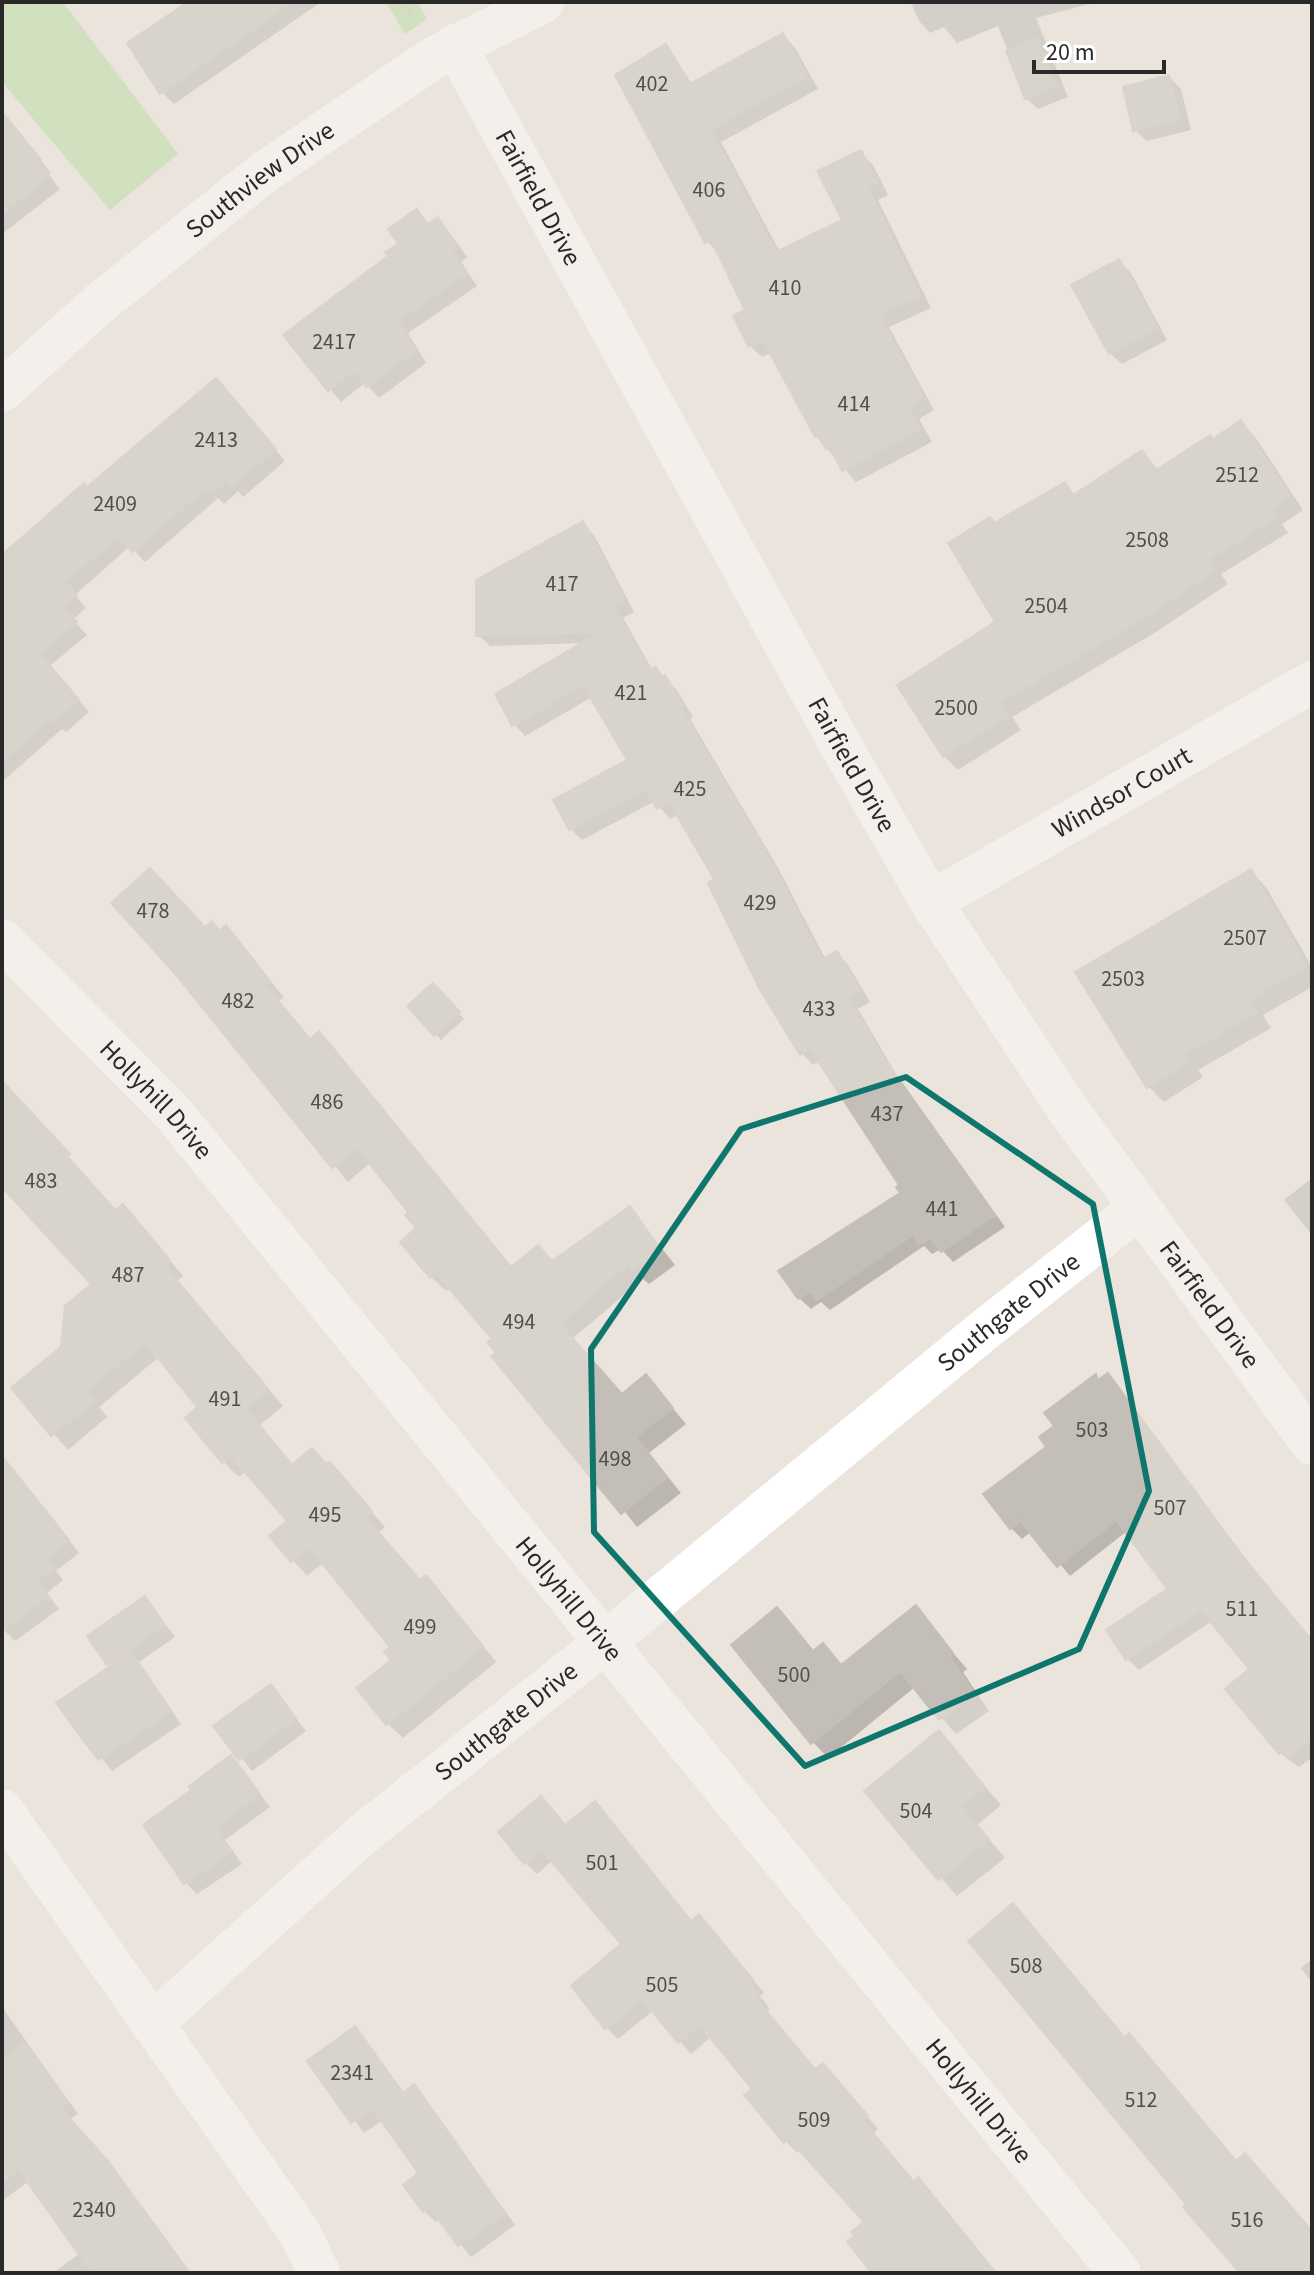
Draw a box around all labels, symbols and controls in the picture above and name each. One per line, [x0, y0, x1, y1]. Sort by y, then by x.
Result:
scale bar [1034, 24, 1164, 74]
text: 20 m [1046, 35, 1095, 70]
house number: 402 [636, 68, 668, 100]
street label: Southview Drive [178, 112, 342, 247]
street label: Fairfield Drive [486, 123, 591, 272]
house number: 406 [693, 174, 725, 206]
house number: 410 [769, 272, 801, 304]
house number: 2417 [312, 326, 356, 358]
house number: 414 [838, 388, 870, 420]
house number: 2413 [194, 424, 238, 456]
house number: 2512 [1215, 459, 1259, 491]
house number: 2409 [93, 488, 137, 520]
house number: 2508 [1125, 524, 1169, 556]
house number: 417 [546, 568, 578, 600]
house number: 2504 [1024, 590, 1068, 622]
house number: 421 [615, 677, 647, 709]
street label: Fairfield Drive [799, 691, 905, 839]
house number: 2500 [934, 692, 978, 724]
street label: Windsor Court [1045, 737, 1199, 847]
house number: 425 [674, 773, 706, 805]
house number: 429 [744, 887, 776, 919]
house number: 478 [137, 895, 169, 927]
house number: 2507 [1223, 922, 1267, 954]
house number: 2503 [1101, 963, 1145, 995]
house number: 482 [222, 985, 254, 1017]
house number: 433 [803, 993, 835, 1025]
street label: Hollyhill Drive [91, 1031, 222, 1167]
house number: 486 [311, 1086, 343, 1118]
house number: 437 [871, 1098, 903, 1130]
house number: 483 [25, 1165, 57, 1197]
house number: 441 [926, 1193, 958, 1225]
street label: Fairfield Drive [1150, 1233, 1269, 1376]
street label: Southgate Drive [929, 1244, 1088, 1381]
house number: 487 [112, 1259, 144, 1291]
house number: 494 [503, 1306, 535, 1338]
house number: 491 [209, 1383, 241, 1415]
house number: 503 [1076, 1414, 1108, 1446]
house number: 498 [599, 1443, 631, 1475]
house number: 507 [1154, 1492, 1186, 1524]
house number: 495 [309, 1499, 341, 1531]
street label: Hollyhill Drive [507, 1528, 631, 1669]
house number: 511 [1226, 1593, 1258, 1625]
house number: 499 [404, 1611, 436, 1643]
street label: Southgate Drive [427, 1653, 586, 1790]
house number: 500 [778, 1659, 810, 1691]
house number: 504 [900, 1795, 932, 1827]
house number: 501 [586, 1847, 618, 1879]
house number: 508 [1010, 1950, 1042, 1982]
house number: 505 [646, 1969, 678, 2001]
street label: Hollyhill Drive [916, 2030, 1041, 2171]
house number: 2341 [330, 2057, 374, 2089]
house number: 512 [1125, 2084, 1157, 2116]
house number: 509 [798, 2104, 830, 2136]
house number: 2340 [72, 2194, 116, 2226]
house number: 516 [1231, 2204, 1263, 2236]

